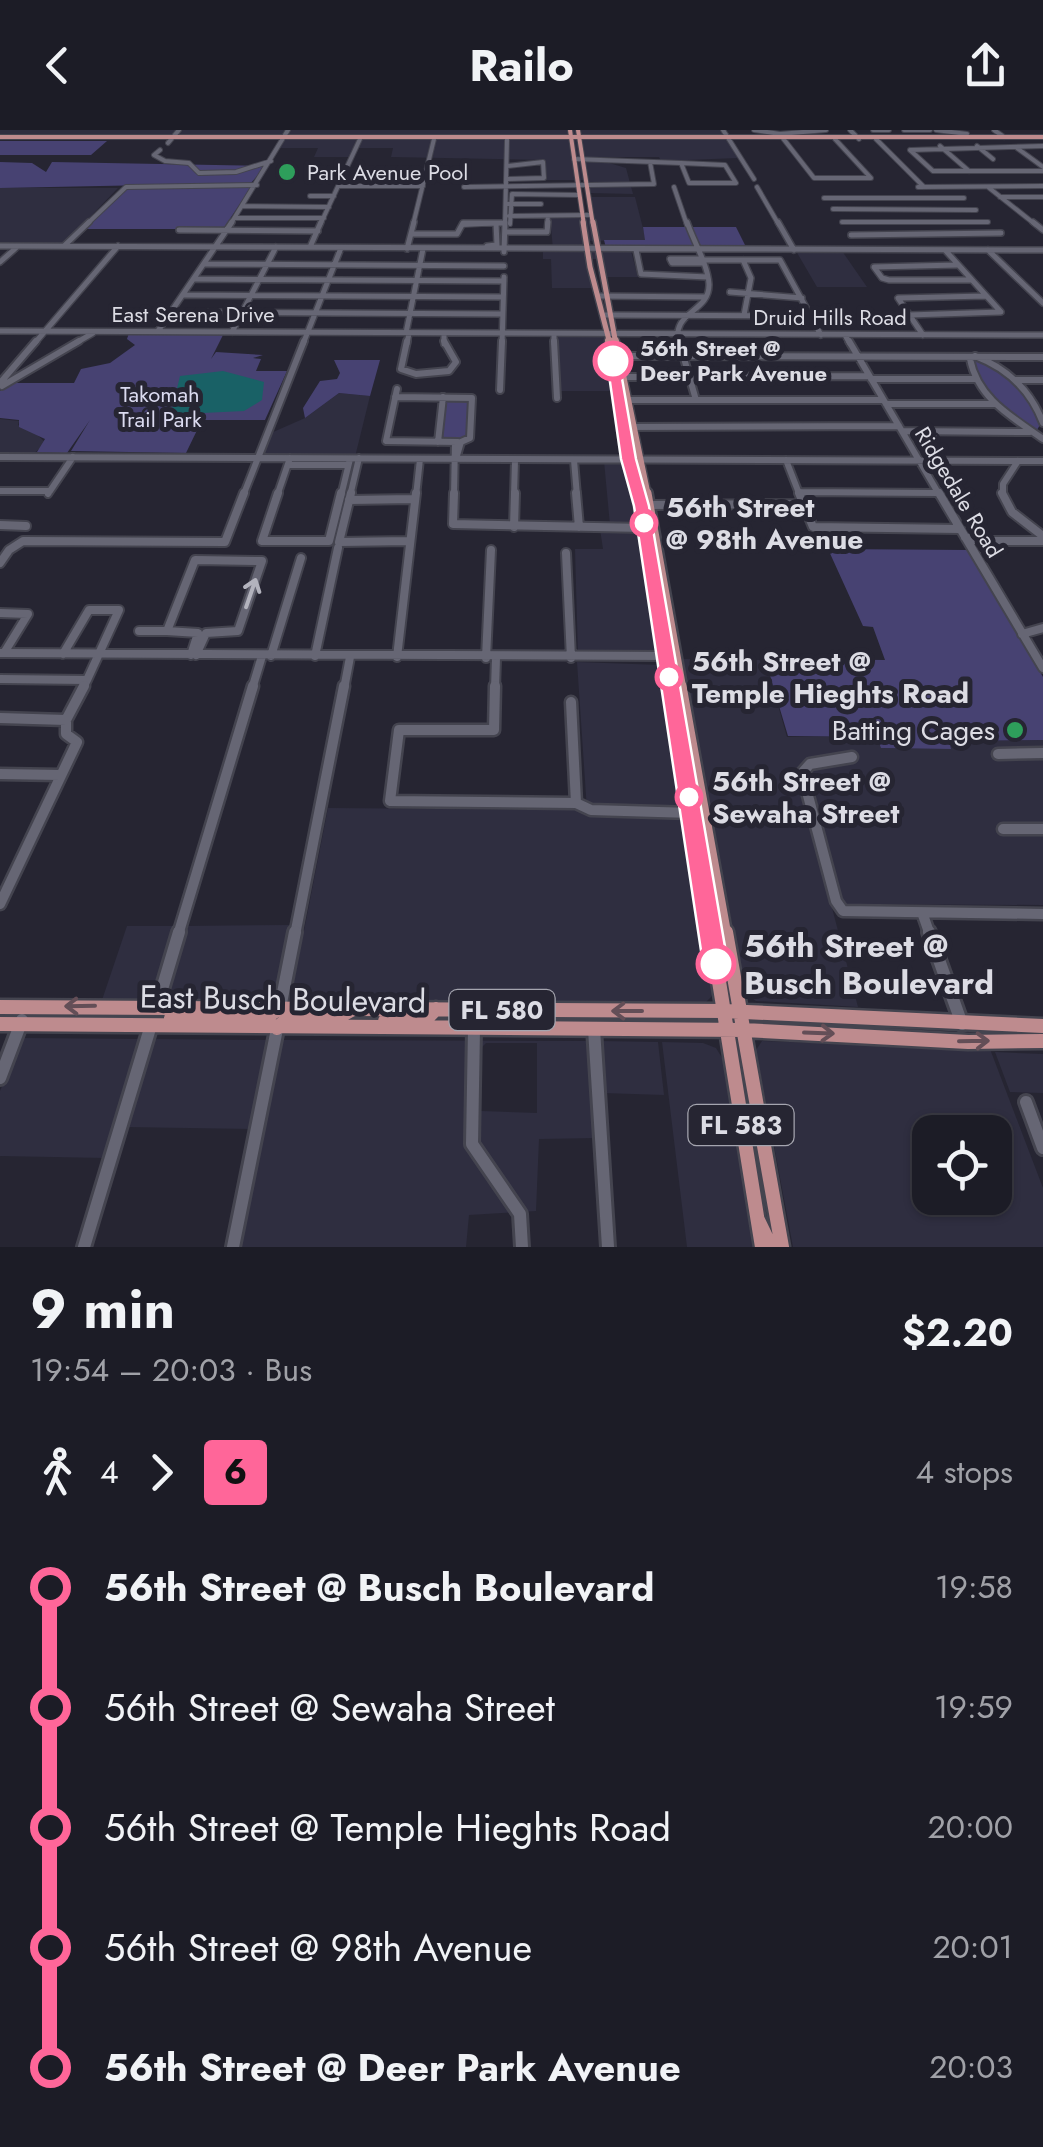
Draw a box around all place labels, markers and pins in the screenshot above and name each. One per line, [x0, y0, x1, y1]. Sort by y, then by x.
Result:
place label: Park Avenue Pool [307, 156, 468, 188]
marker: Park Avenue Pool [276, 161, 298, 183]
place label: 56th Street @ Deer Park Avenue [640, 332, 827, 389]
marker: 56th Street @ Deer Park Avenue [594, 342, 632, 380]
place label: 56th Street @ 98th Avenue [666, 487, 863, 560]
marker: 56th Street @ 98th Avenue [631, 510, 657, 536]
place label: 56th Street @ Temple Hieghts Road [692, 641, 969, 714]
marker: 56th Street @ Temple Hieghts Road [656, 664, 682, 690]
place label: Batting Cages [832, 710, 995, 751]
marker: Batting Cages [1004, 719, 1026, 741]
place label: 56th Street @ Sewaha Street [712, 761, 900, 834]
marker: 56th Street @ Sewaha Street [676, 784, 702, 810]
place label: 56th Street @ Busch Boulevard [744, 923, 994, 1006]
marker: 56th Street @ Busch Boulevard [697, 945, 735, 983]

